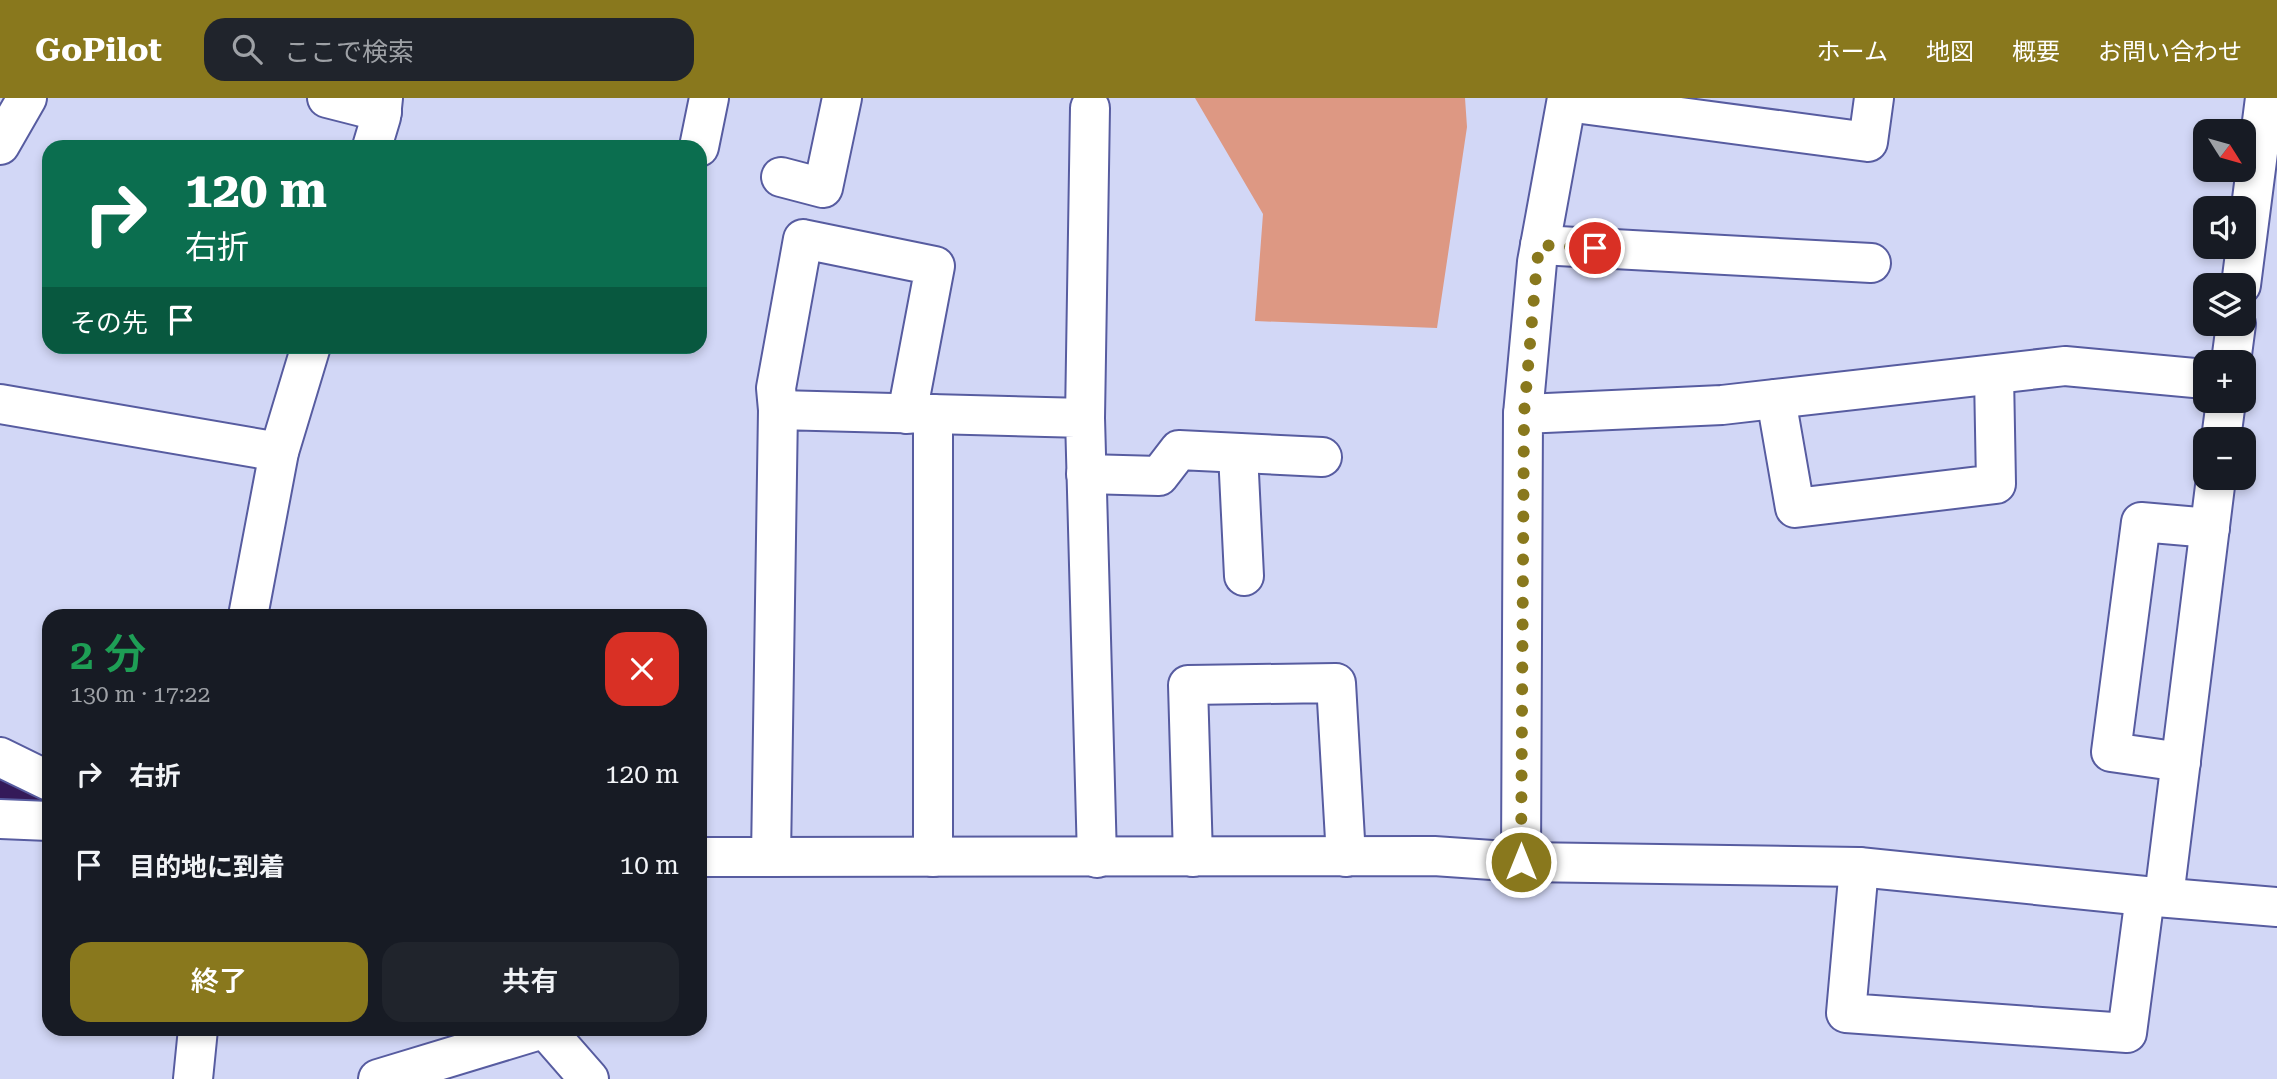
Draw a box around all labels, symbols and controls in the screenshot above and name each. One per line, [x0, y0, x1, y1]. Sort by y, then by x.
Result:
search box [204, 18, 694, 81]
text: GoPilot [35, 30, 162, 69]
icon: search [228, 30, 266, 68]
text: ここで検索 [284, 37, 414, 67]
text: ホーム [1817, 38, 1888, 66]
text: 地図 [1926, 38, 1974, 66]
text: 概要 [2012, 38, 2060, 66]
text: お問い合わせ [2098, 38, 2242, 66]
north arrow [2193, 119, 2256, 182]
map controls [2193, 119, 2256, 490]
text: 120 m [185, 162, 327, 219]
icon: right [70, 168, 161, 259]
button: sound [2193, 196, 2256, 259]
pin [1565, 218, 1625, 278]
text: 右折 [185, 228, 249, 266]
icon: arrive [1576, 229, 1614, 267]
button: layers [2193, 273, 2256, 336]
icon: arrive [162, 301, 200, 339]
text: その先 [70, 308, 148, 338]
button: + [2193, 350, 2256, 413]
button: − [2193, 427, 2256, 490]
text: 2 分 [70, 630, 146, 679]
button: close [605, 632, 679, 706]
text: 130 m · 17:22 [70, 681, 210, 708]
icon: right [70, 755, 108, 793]
text: 120 m [605, 759, 679, 789]
text: 右折 [129, 761, 181, 791]
position arrow [1484, 825, 1558, 899]
icon: arrive [70, 846, 108, 884]
text: 10 m [620, 850, 679, 880]
text: 目的地に到着 [129, 852, 285, 882]
button: 終了 [70, 942, 368, 1022]
button: 共有 [382, 942, 679, 1022]

